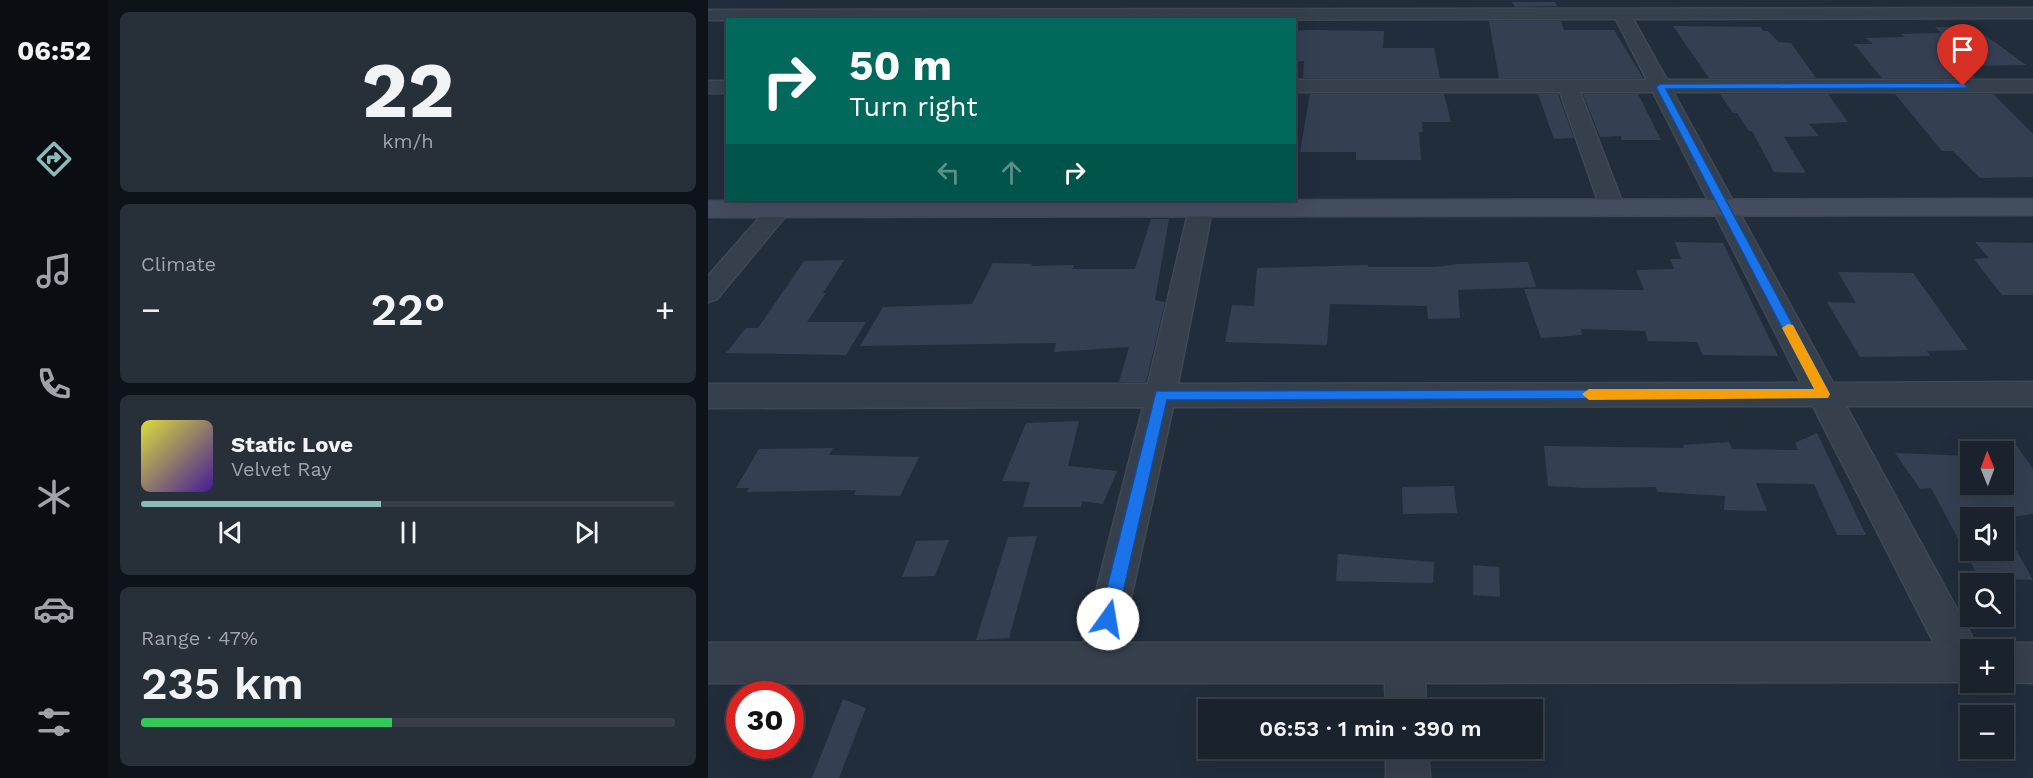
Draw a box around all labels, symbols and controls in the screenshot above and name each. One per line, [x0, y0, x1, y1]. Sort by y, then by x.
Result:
pin [1937, 24, 1988, 86]
icon: arrive [1946, 33, 1979, 66]
text: 06:52 [17, 35, 91, 67]
text: 50 m [849, 41, 952, 90]
icon: right [750, 42, 828, 120]
text: 22 [362, 44, 454, 136]
text: Turn right [849, 91, 978, 123]
text: km/h [382, 129, 434, 153]
icon: directions [33, 138, 75, 180]
icon: left [932, 156, 965, 189]
icon: ahead [995, 156, 1028, 189]
icon: right [1058, 156, 1091, 189]
icon: music [33, 250, 75, 292]
text: Climate [141, 252, 216, 276]
text: 22° [371, 283, 445, 336]
text: − [141, 290, 161, 329]
text: + [655, 290, 675, 329]
icon: phone [33, 363, 75, 405]
text: Static Love [231, 432, 353, 457]
north arrow [1960, 441, 2014, 495]
map controls [1960, 441, 2014, 759]
text: Velvet Ray [231, 457, 332, 481]
icon: climate [33, 476, 75, 518]
button: sound [1960, 507, 2014, 561]
icon: previous [214, 516, 247, 549]
icon: pause [392, 516, 425, 549]
icon: next [570, 516, 603, 549]
button: search [1960, 573, 2014, 627]
position arrow [1076, 587, 1140, 651]
icon: car [33, 588, 75, 630]
text: Range · 47% [141, 626, 258, 650]
button: + [1960, 639, 2014, 693]
text: 235 km [141, 657, 304, 710]
speed limit sign: 30 [726, 681, 804, 759]
icon: filters [33, 701, 75, 743]
button: − [1960, 705, 2014, 759]
text: 06:53 · 1 min · 390 m [1259, 716, 1482, 741]

